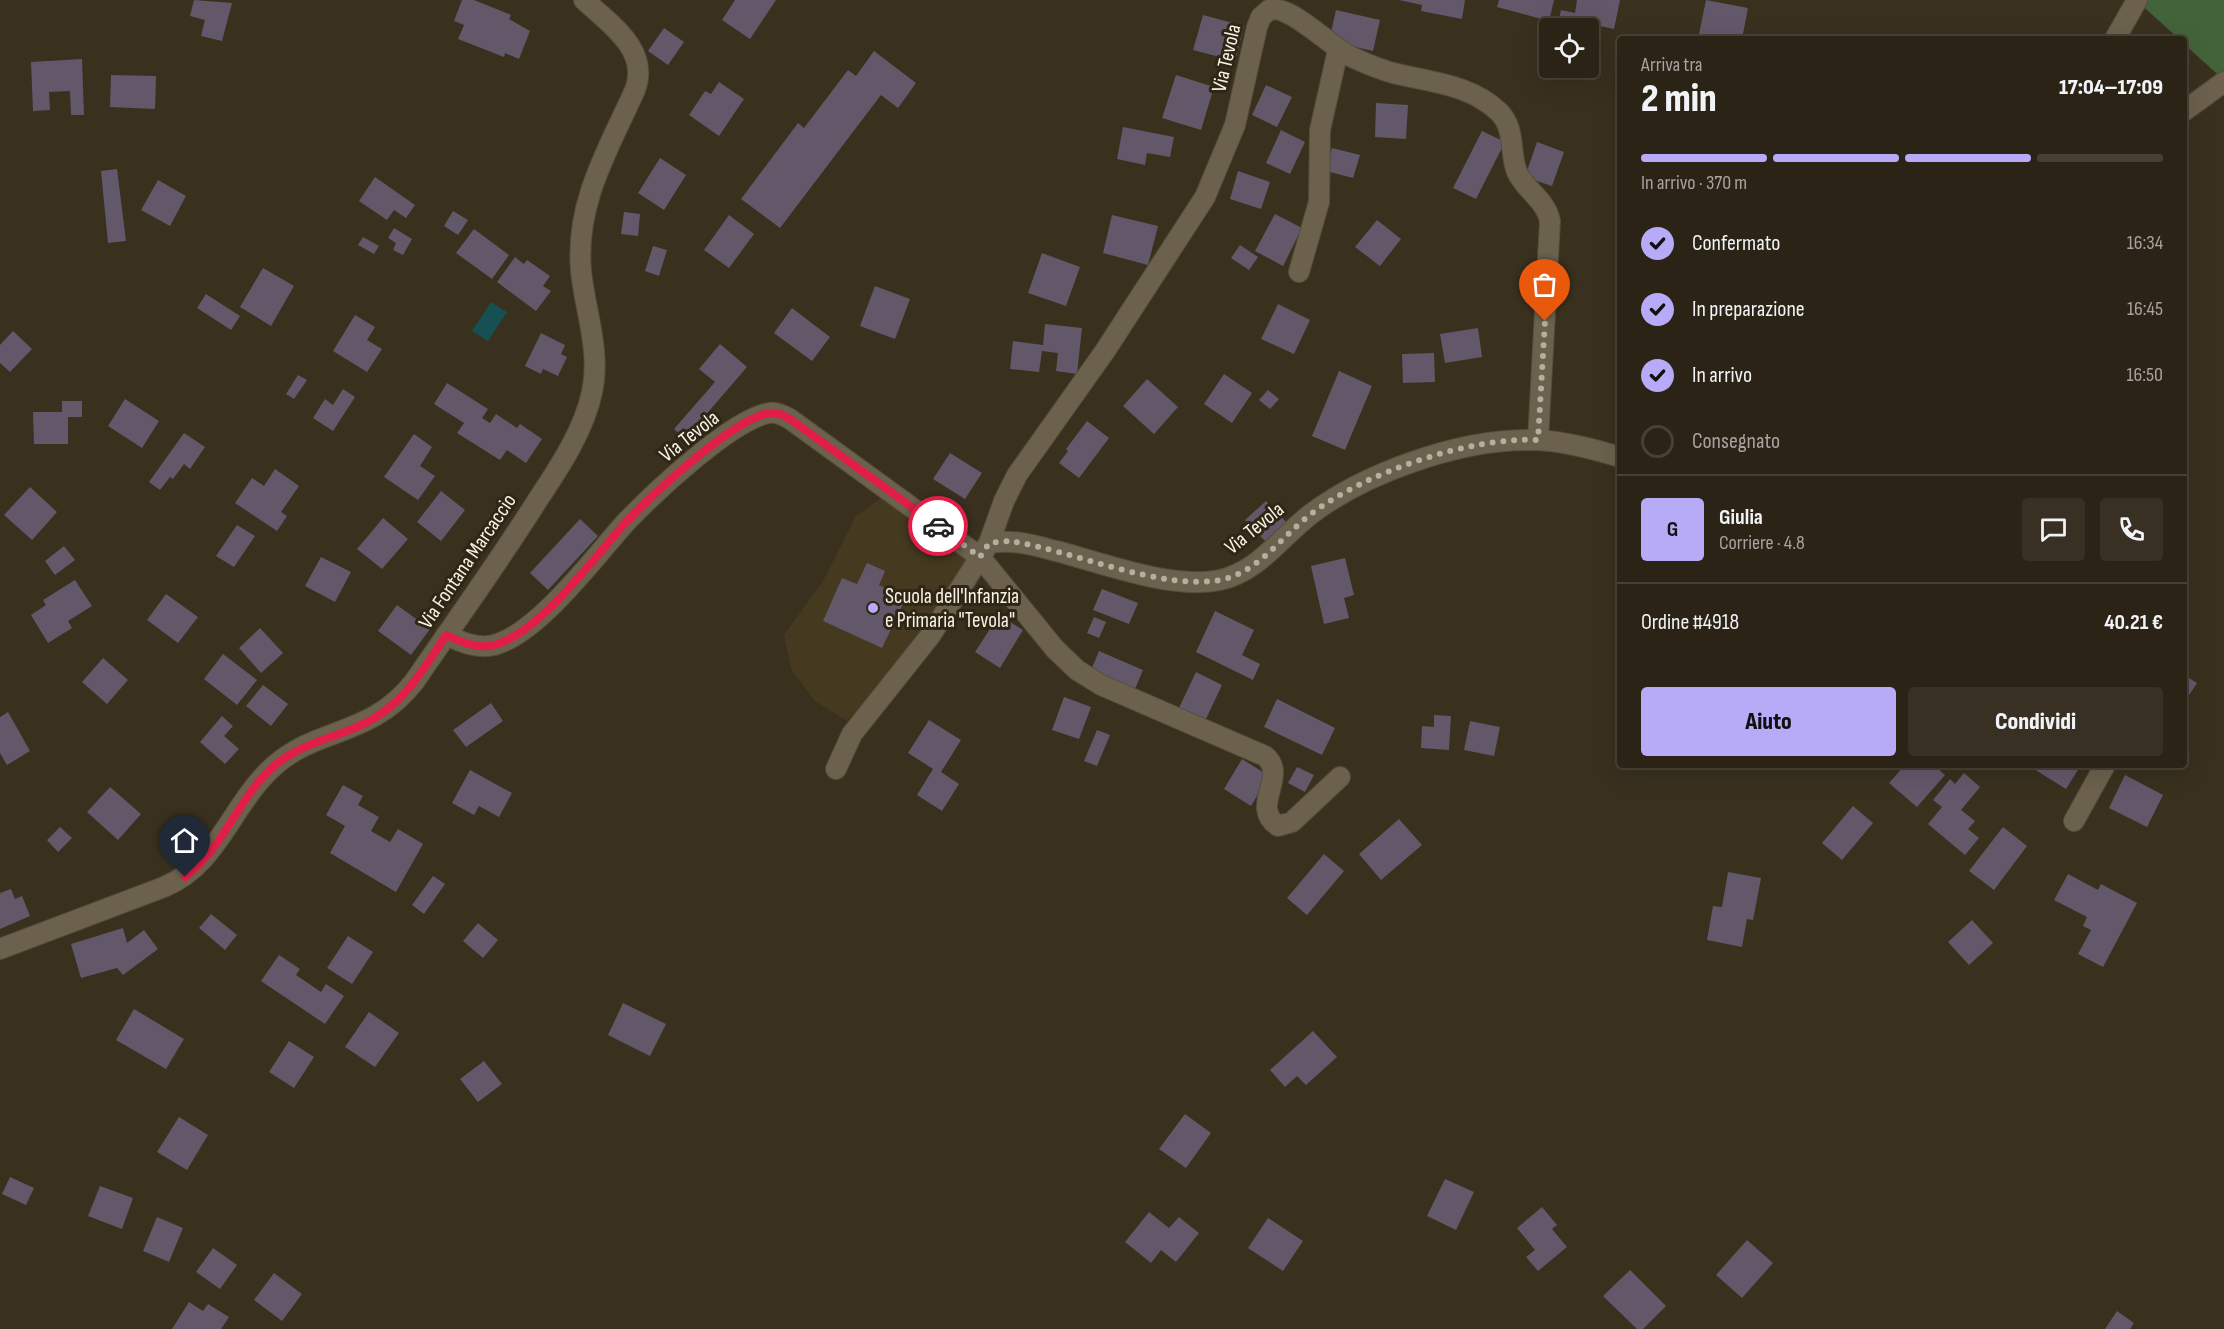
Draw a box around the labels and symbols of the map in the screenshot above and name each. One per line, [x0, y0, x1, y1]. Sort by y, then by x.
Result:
street label: Via Tevola [1207, 22, 1246, 94]
pin [1519, 259, 1570, 321]
street label: Via Tevola [654, 405, 724, 467]
street label: Via Fontana Marcaccio [413, 489, 522, 633]
courier [908, 496, 968, 556]
street label: Via Tevola [1220, 497, 1289, 560]
place label: Scuola dell'Infanzia e Primaria "Tevola" [885, 584, 1019, 633]
marker: Scuola dell'Infanzia e Primaria "Tevola" [866, 601, 880, 615]
pin [159, 815, 210, 877]

